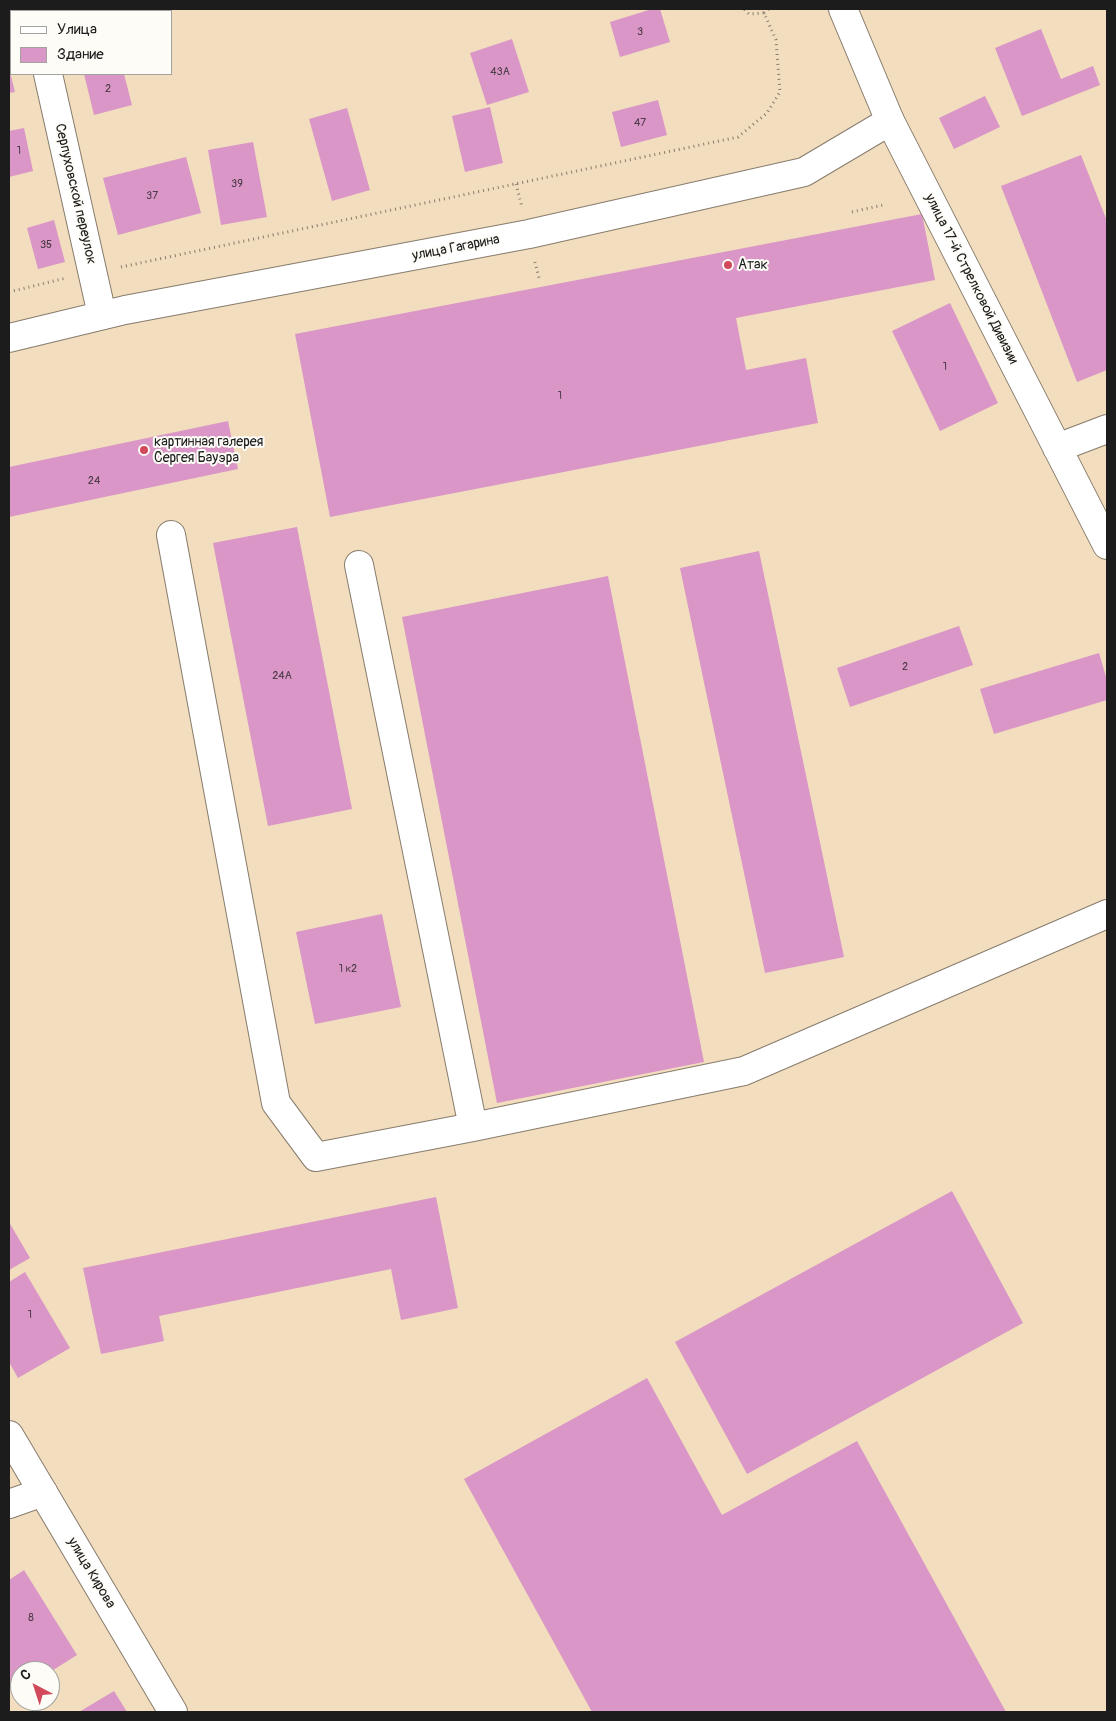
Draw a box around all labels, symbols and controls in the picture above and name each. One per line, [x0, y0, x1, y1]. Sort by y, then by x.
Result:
legend [10, 10, 172, 75]
text: Улица [57, 20, 97, 39]
house number: 3 [637, 25, 643, 39]
text: Здание [57, 45, 104, 64]
house number: 43А [490, 65, 510, 79]
house number: 2 [105, 82, 111, 96]
house number: 47 [634, 116, 646, 130]
street label: Серпуховской переулок [51, 122, 99, 266]
house number: 1 [17, 144, 21, 158]
house number: 39 [231, 177, 243, 191]
house number: 37 [146, 189, 158, 203]
street label: улица 17-й Стрелковой Дивизии [921, 191, 1021, 367]
street label: улица Гагарина [411, 231, 501, 265]
house number: 35 [40, 238, 52, 252]
place label: Атак [738, 257, 768, 273]
marker: Атак [722, 259, 734, 271]
house number: 1 [943, 360, 947, 374]
house number: 1 [558, 389, 562, 403]
place label: картинная галерея Сергея Бауэра [154, 434, 263, 467]
marker: картинная галерея Сергея Бауэра [138, 444, 150, 456]
house number: 24 [88, 474, 100, 488]
house number: 2 [902, 660, 908, 674]
house number: 24А [272, 669, 292, 683]
house number: 1 к2 [339, 962, 357, 976]
house number: 1 [28, 1308, 32, 1322]
street label: улица Кирова [63, 1535, 119, 1611]
house number: 8 [28, 1611, 34, 1625]
north arrow [10, 1661, 60, 1711]
text: С [17, 1666, 34, 1684]

